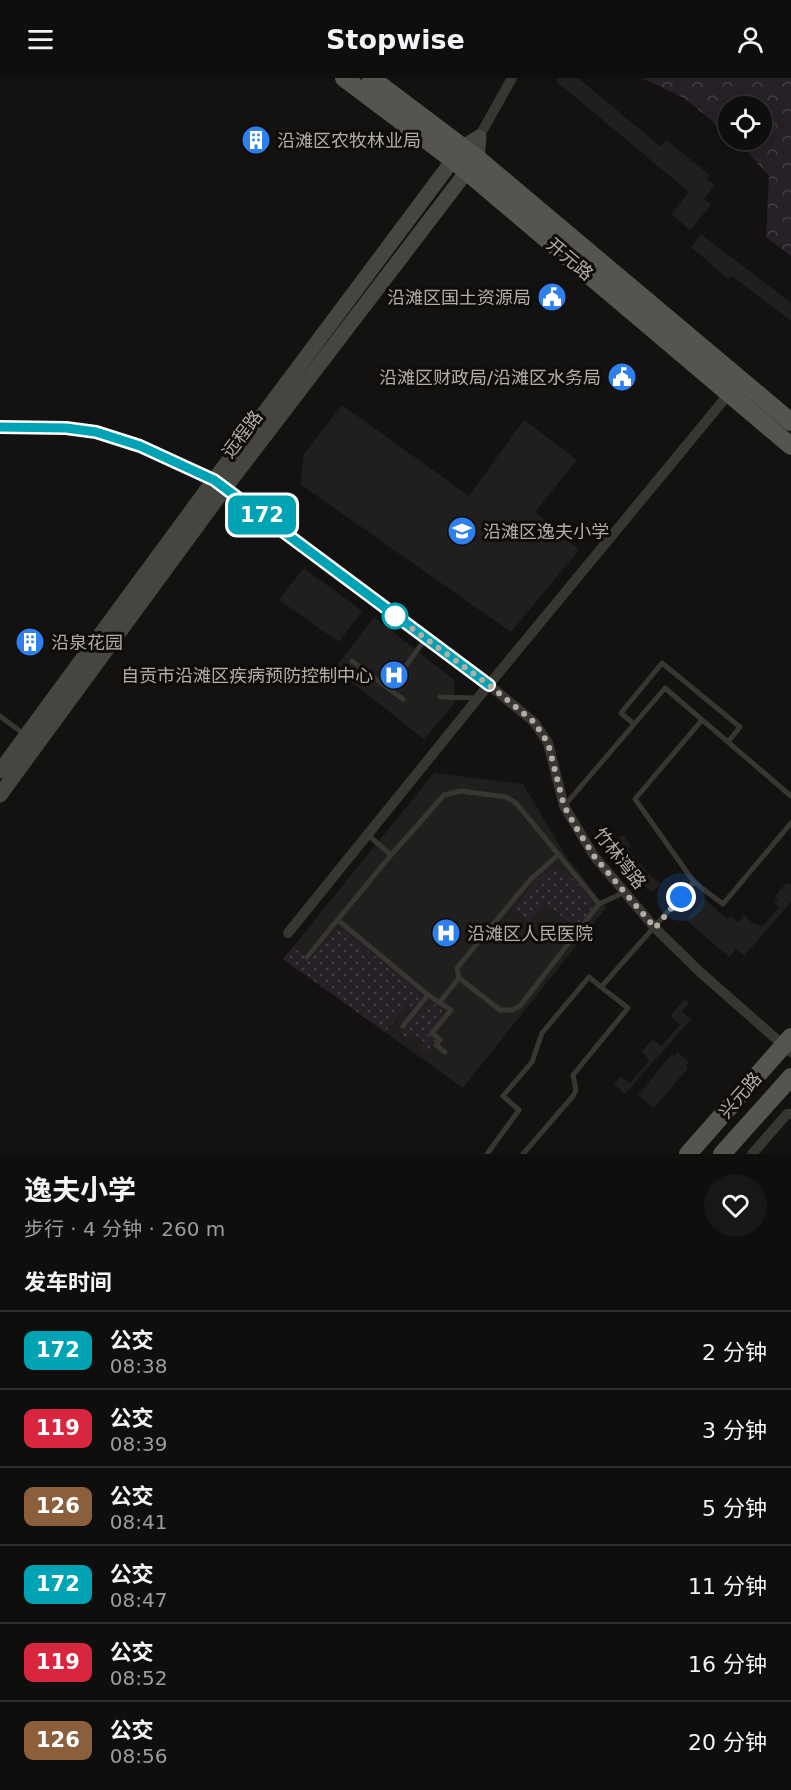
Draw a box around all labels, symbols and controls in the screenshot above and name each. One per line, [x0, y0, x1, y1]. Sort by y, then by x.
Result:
icon: menu [24, 23, 57, 56]
icon: person [734, 23, 767, 56]
text: Stopwise [326, 24, 465, 55]
map controls [718, 96, 772, 150]
button: locate [718, 96, 772, 150]
building icon: 沿滩区农牧林业局 [240, 124, 272, 156]
place label: 沿滩区农牧林业局 [277, 130, 421, 151]
street label: 开元路 [543, 234, 597, 284]
public building icon: 沿滩区国土资源局 [536, 281, 568, 313]
place label: 沿滩区国土资源局 [387, 287, 531, 308]
public building icon: 沿滩区财政局/沿滩区水务局 [606, 361, 638, 393]
place label: 沿滩区财政局/沿滩区水务局 [379, 367, 601, 388]
street label: 远程路 [217, 406, 267, 462]
line badge: 172 [228, 496, 296, 534]
text: 172 [240, 503, 284, 527]
school or university icon: 沿滩区逸夫小学 [446, 515, 478, 547]
place label: 沿滩区逸夫小学 [483, 521, 609, 542]
unlabelled marker [382, 603, 408, 629]
building icon: 沿泉花园 [14, 626, 46, 658]
place label: 沿泉花园 [51, 632, 123, 653]
hospital icon: 自贡市沿滩区疾病预防控制中心 [378, 659, 410, 691]
place label: 自贡市沿滩区疾病预防控制中心 [121, 665, 373, 686]
street label: 竹林湾路 [590, 823, 650, 893]
your location [666, 882, 696, 912]
hospital icon: 沿滩区人民医院 [430, 917, 462, 949]
place label: 沿滩区人民医院 [467, 923, 593, 944]
street label: 兴元路 [714, 1068, 766, 1122]
text: 逸夫小学 [24, 1174, 136, 1207]
button: heart [704, 1174, 767, 1237]
text: 步行 · 4 分钟 · 260 m [24, 1217, 225, 1241]
text: 发车时间 [24, 1270, 112, 1295]
text: 公交 [110, 1328, 154, 1353]
text: 172 [36, 1338, 80, 1362]
text: 2 分钟 [702, 1340, 767, 1365]
text: 08:38 [110, 1354, 167, 1378]
text: 公交 [110, 1406, 154, 1431]
text: 119 [36, 1416, 80, 1440]
text: 3 分钟 [702, 1418, 767, 1443]
text: 08:39 [110, 1432, 167, 1456]
text: 公交 [110, 1484, 154, 1509]
text: 126 [36, 1494, 80, 1518]
text: 5 分钟 [702, 1496, 767, 1521]
text: 08:41 [110, 1510, 167, 1534]
text: 公交 [110, 1562, 154, 1587]
text: 172 [36, 1572, 80, 1596]
text: 11 分钟 [688, 1574, 767, 1599]
text: 08:47 [110, 1588, 167, 1612]
text: 公交 [110, 1640, 154, 1665]
text: 119 [36, 1650, 80, 1674]
text: 16 分钟 [688, 1652, 767, 1677]
text: 08:52 [110, 1666, 167, 1690]
text: 公交 [110, 1718, 154, 1743]
text: 126 [36, 1728, 80, 1752]
text: 20 分钟 [688, 1730, 767, 1755]
text: 08:56 [110, 1744, 167, 1768]

